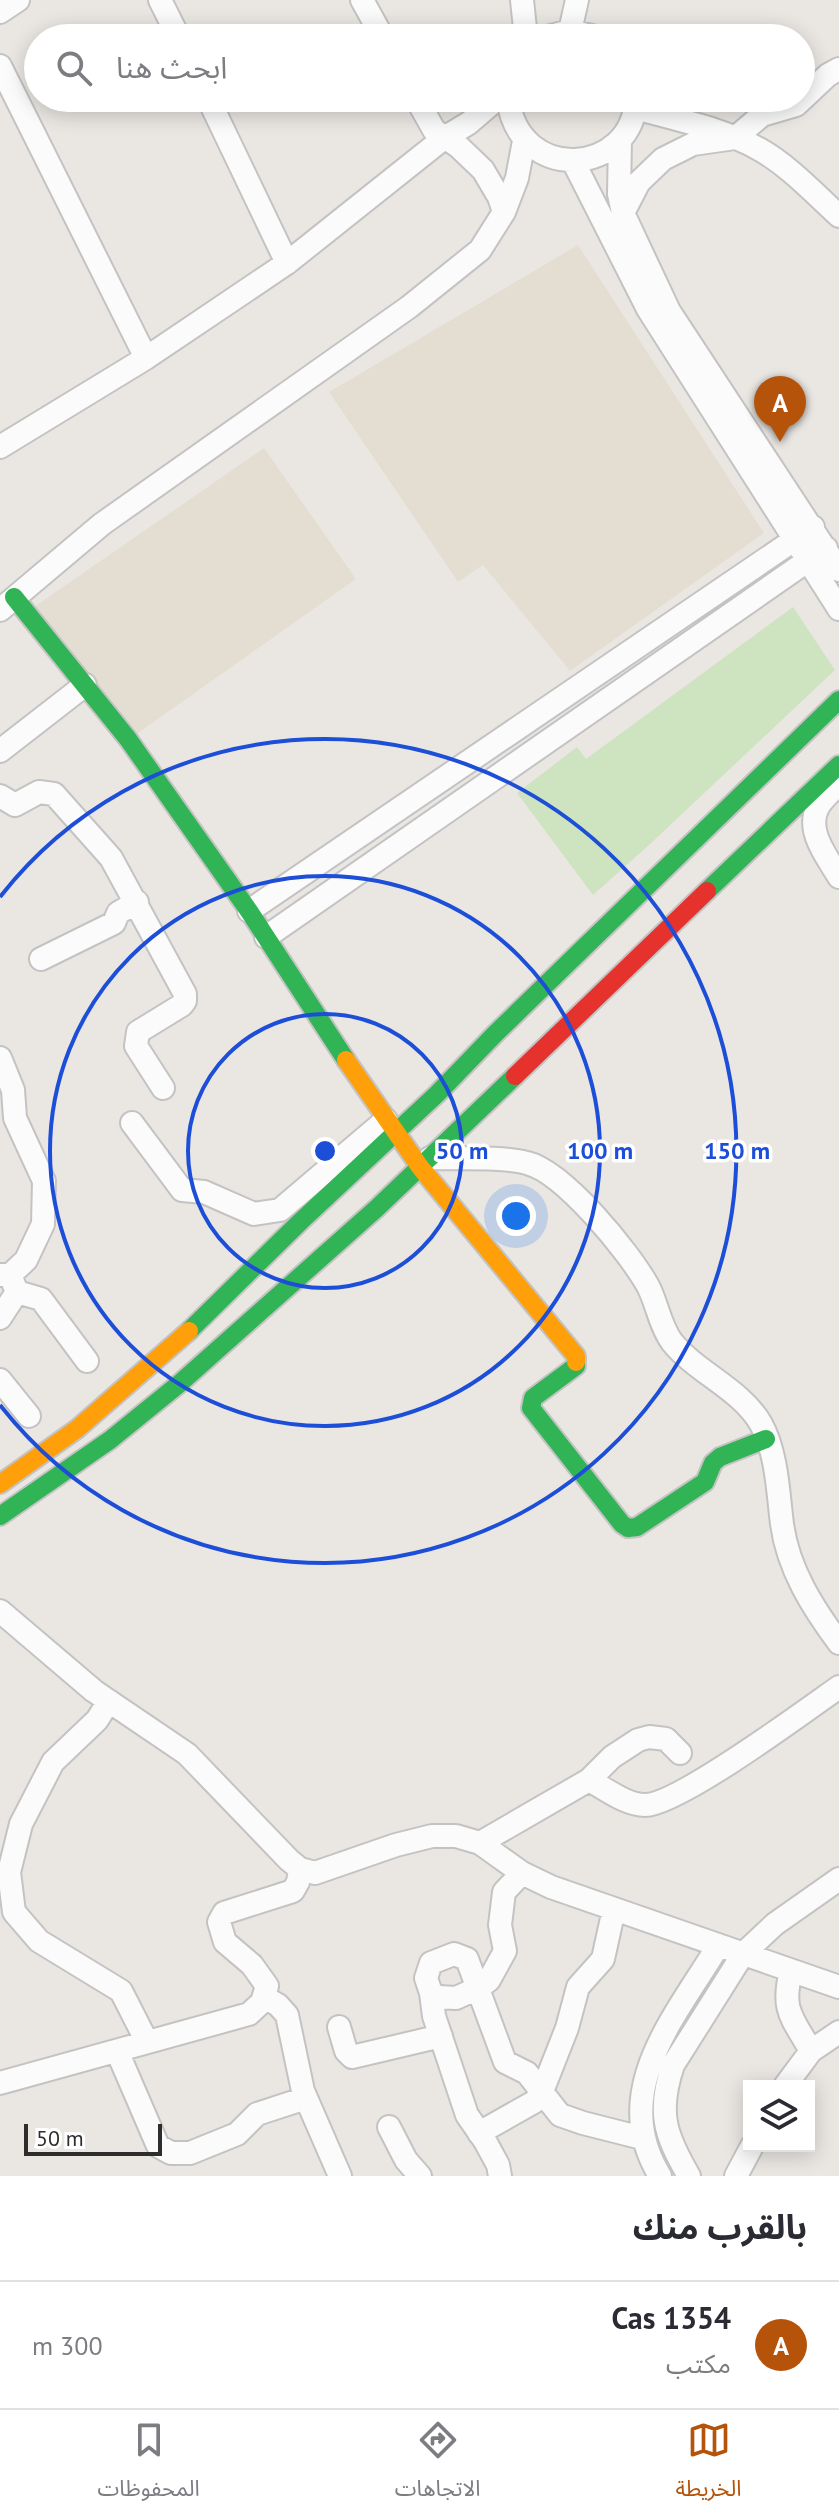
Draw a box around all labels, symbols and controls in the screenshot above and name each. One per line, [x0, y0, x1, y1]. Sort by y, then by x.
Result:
search box [24, 24, 815, 112]
icon: search [52, 46, 96, 90]
text: ابحث هنا [116, 47, 227, 86]
pin: A [754, 376, 806, 442]
text: 50 m [436, 1135, 488, 1166]
text: 100 m [567, 1135, 633, 1166]
text: 150 m [704, 1135, 770, 1166]
centre of rings [311, 1137, 339, 1165]
your location [496, 1196, 536, 1236]
map controls [743, 2080, 815, 2152]
button: layers [743, 2080, 815, 2152]
scale bar [24, 2120, 162, 2156]
text: 50 m [36, 2124, 84, 2152]
text: بالقرب منك [633, 2204, 807, 2248]
text: Cas 1354 [611, 2298, 731, 2337]
text: 300 m [32, 2329, 103, 2362]
text: A [773, 2329, 789, 2362]
text: مكتب [666, 2347, 731, 2380]
tab: المحفوظات [98, 2418, 200, 2512]
tab: الاتجاهات [395, 2418, 481, 2512]
tab: الخريطة [676, 2418, 742, 2512]

